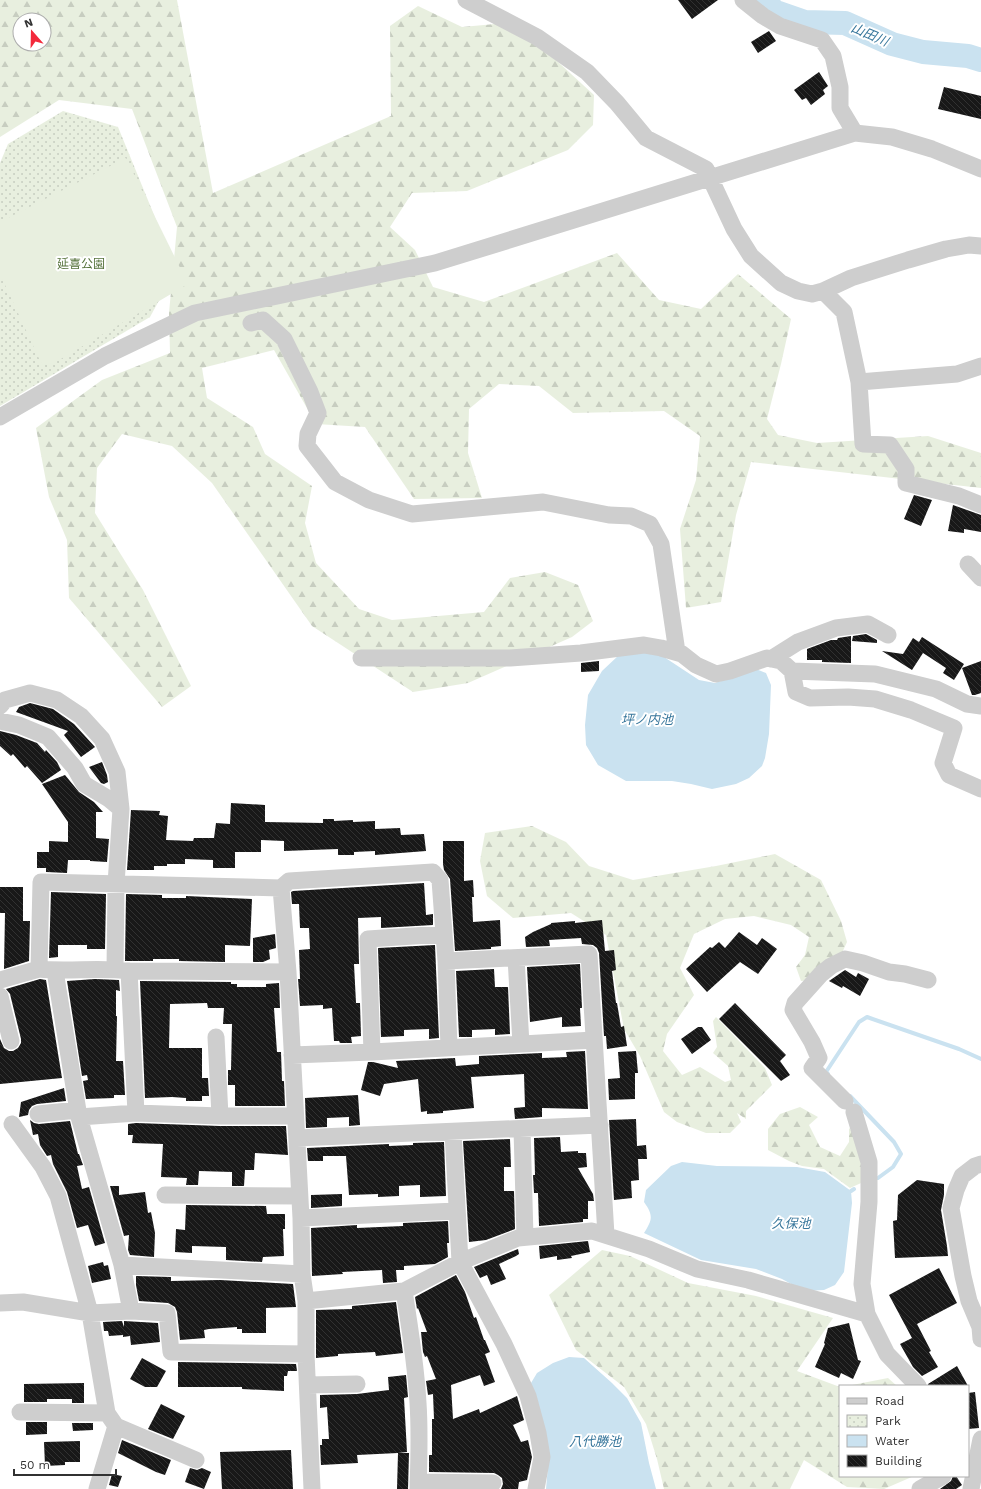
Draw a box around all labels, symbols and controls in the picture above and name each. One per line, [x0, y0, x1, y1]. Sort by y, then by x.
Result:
north arrow [12, 12, 52, 52]
text: N [23, 16, 35, 31]
water label: 山田川 [849, 20, 893, 50]
park label: 延喜公園 [57, 257, 105, 271]
water label: 坪ノ内池 [621, 712, 675, 727]
water label: 久保池 [771, 1216, 812, 1231]
legend [839, 1385, 969, 1477]
text: Road [875, 1394, 904, 1408]
text: Park [875, 1414, 901, 1428]
water label: 八代勝池 [569, 1434, 623, 1449]
text: Water [875, 1434, 910, 1448]
scale bar [14, 1451, 116, 1477]
text: Building [875, 1454, 922, 1468]
text: 50 m [20, 1458, 50, 1472]

